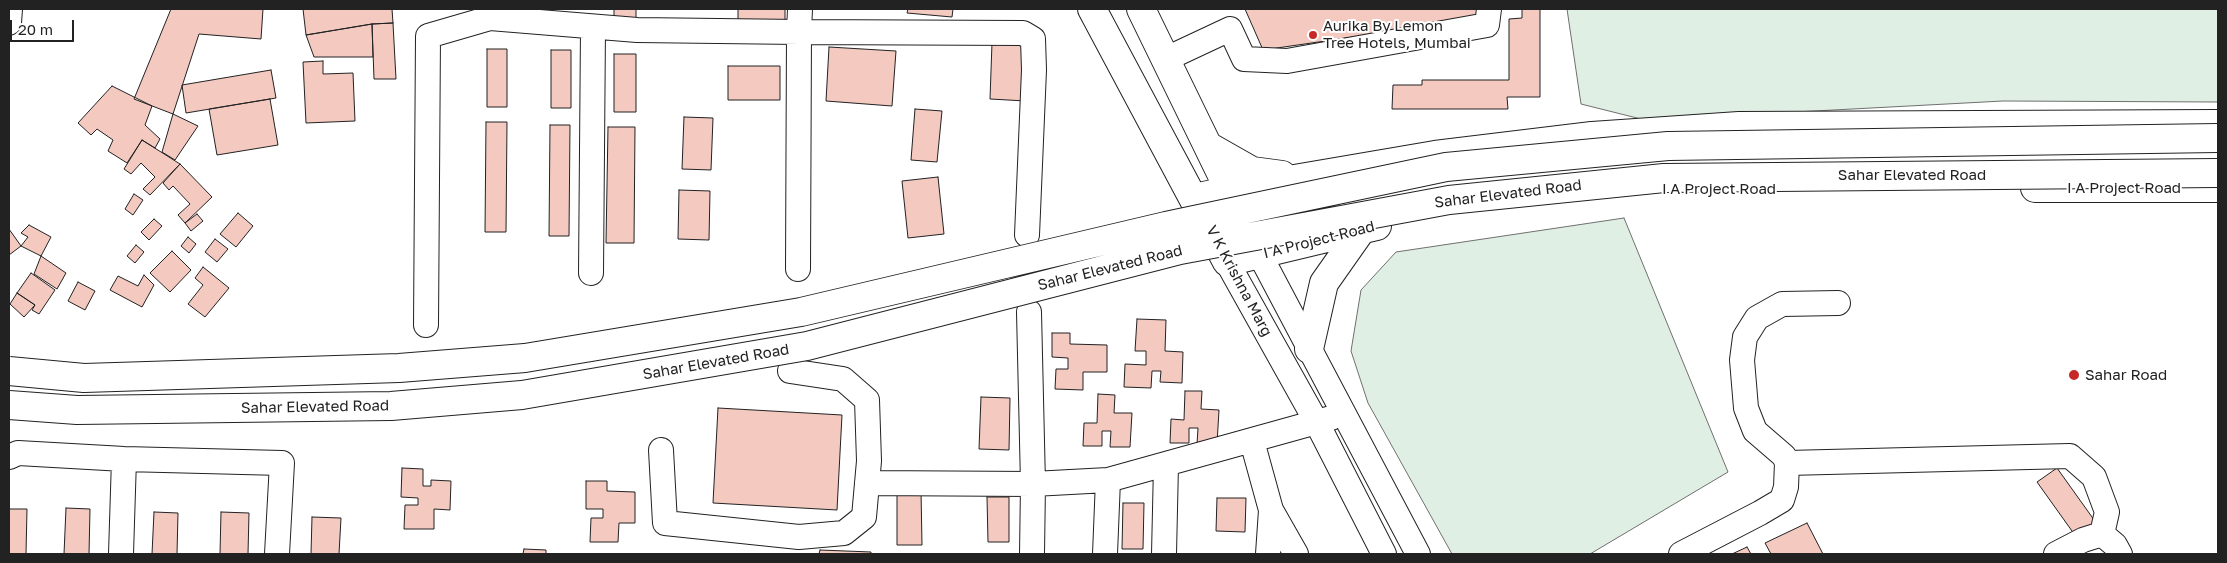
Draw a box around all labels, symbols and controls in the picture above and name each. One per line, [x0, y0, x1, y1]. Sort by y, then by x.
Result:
scale bar [12, 10, 76, 42]
place label: Aurika By Lemon Tree Hotels, Mumbai [1323, 17, 1471, 52]
text: 20 m [18, 20, 53, 38]
marker: Aurika By Lemon Tree Hotels, Mumbai [1307, 29, 1319, 41]
street label: Sahar Elevated Road [1838, 166, 1986, 184]
street label: Sahar Elevated Road [1433, 176, 1583, 212]
street label: I A Project Road [2067, 179, 2181, 197]
street label: I A Project Road [1662, 180, 1776, 198]
street label: I A Project Road [1261, 217, 1377, 263]
street label: V K Krishna Marg [1202, 222, 1276, 340]
street label: Sahar Elevated Road [1036, 241, 1184, 295]
street label: Sahar Elevated Road [641, 340, 791, 384]
place label: Sahar Road [2085, 366, 2167, 384]
marker: Sahar Road [2067, 368, 2081, 382]
street label: Sahar Elevated Road [241, 397, 389, 417]

